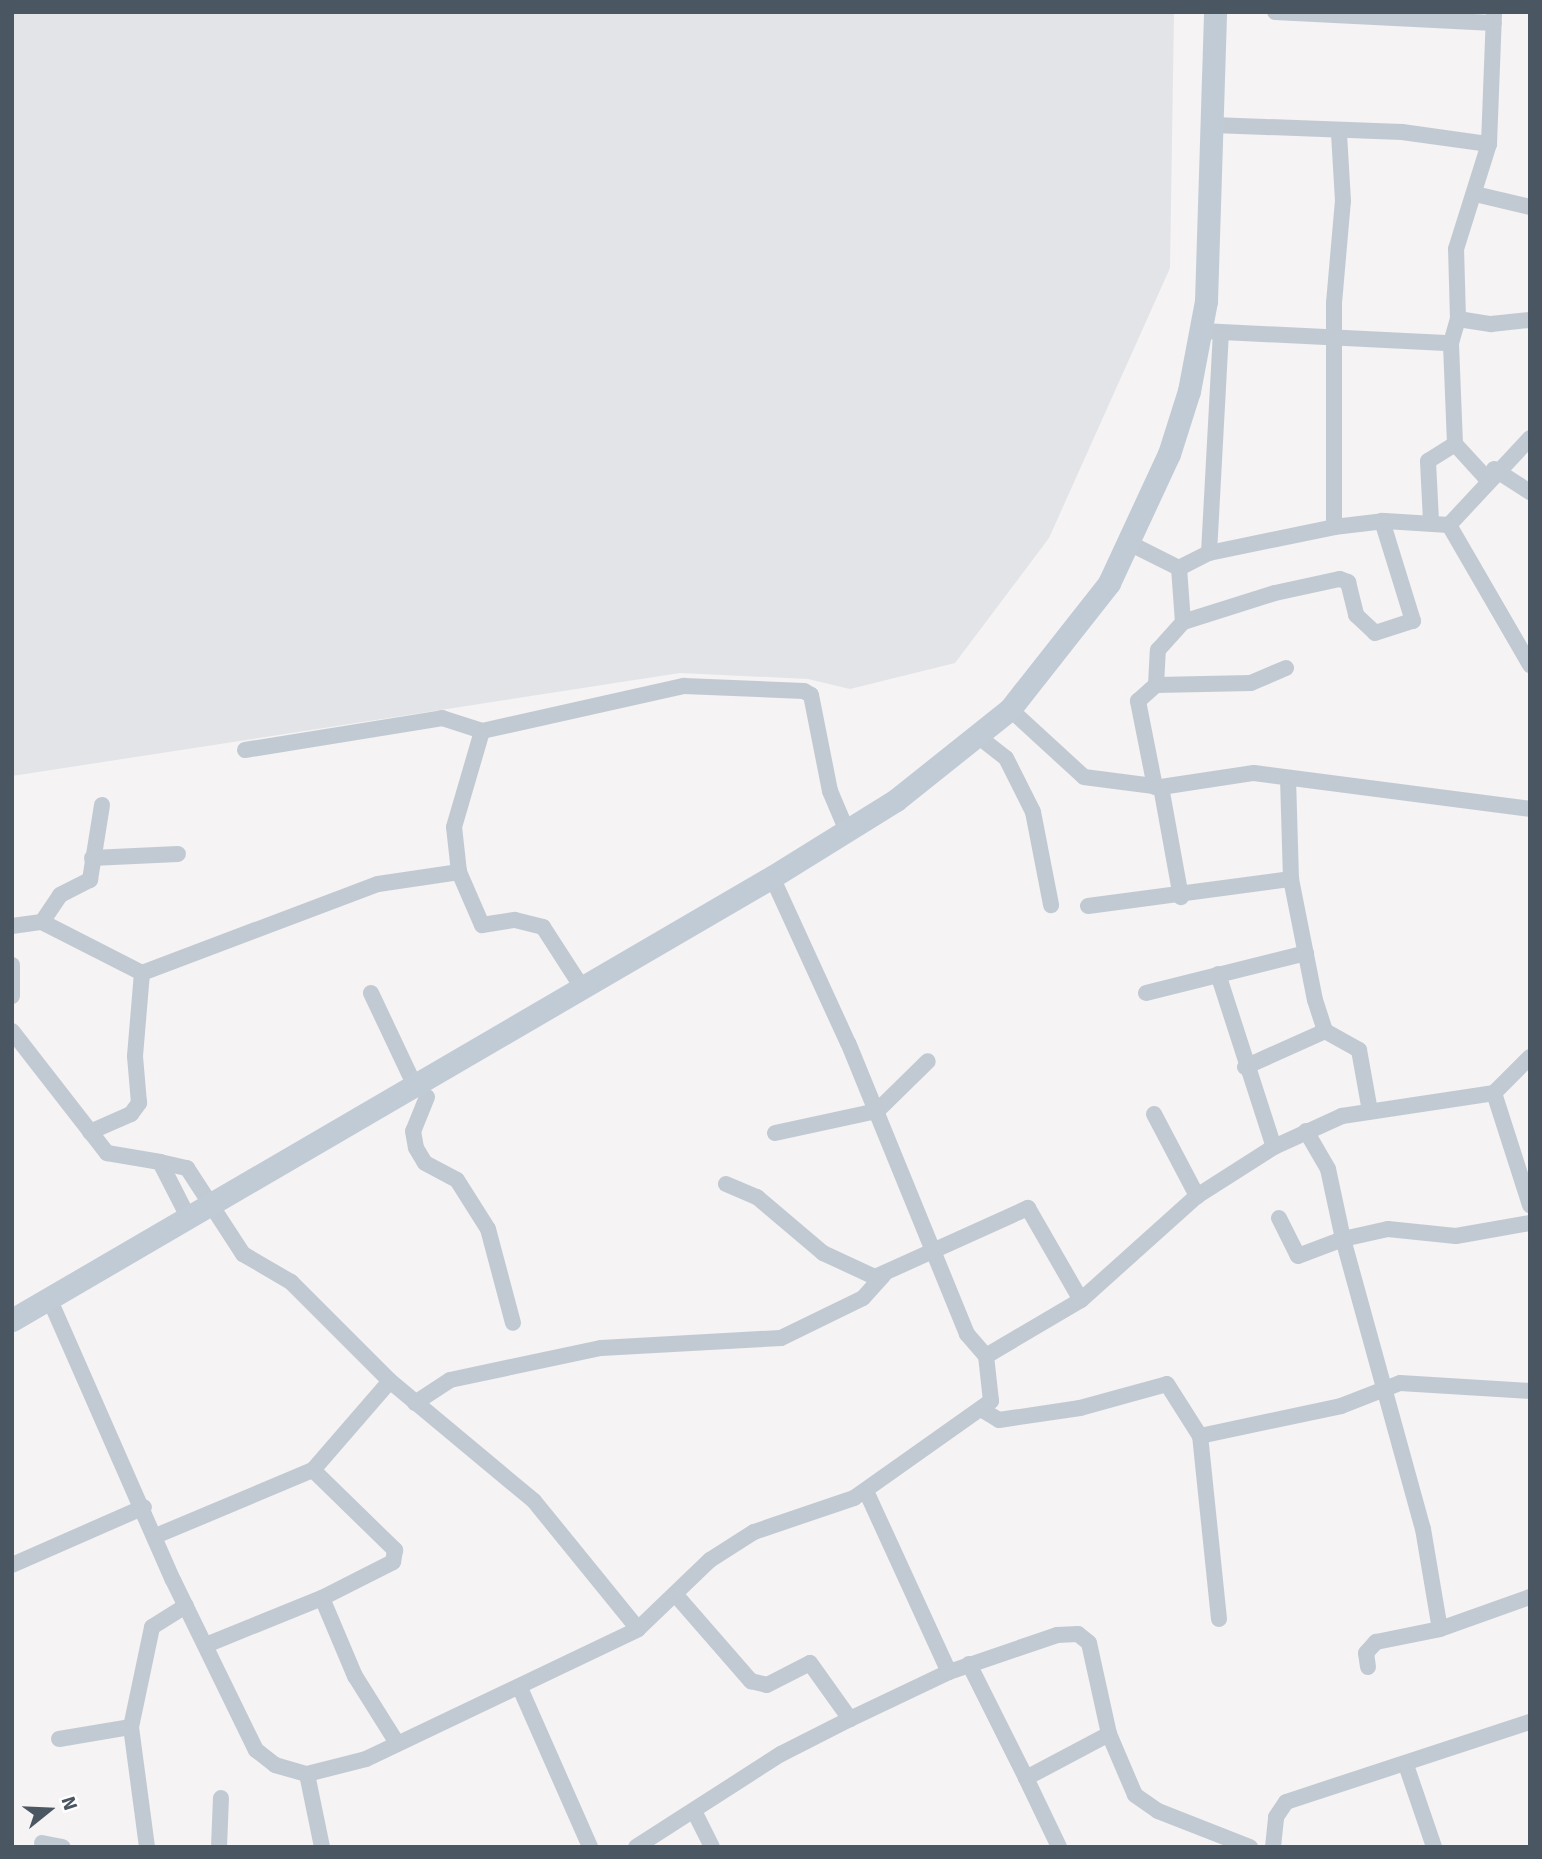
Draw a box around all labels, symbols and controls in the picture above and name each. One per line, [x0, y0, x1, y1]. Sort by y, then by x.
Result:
north arrow [14, 1775, 84, 1845]
text: N [56, 1794, 82, 1814]

